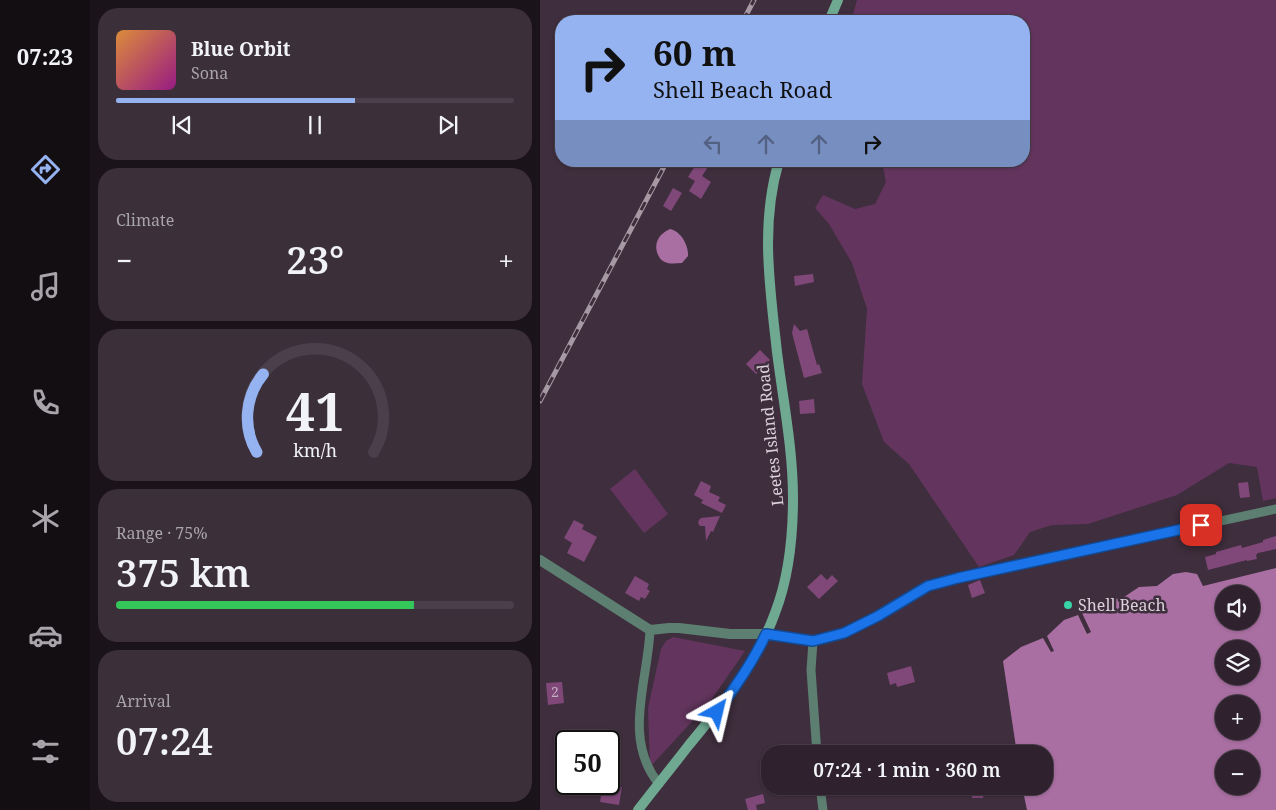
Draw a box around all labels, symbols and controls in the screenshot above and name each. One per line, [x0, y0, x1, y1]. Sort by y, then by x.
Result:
text: 60 m [653, 29, 736, 76]
icon: right [570, 35, 635, 100]
text: Blue Orbit [191, 36, 291, 62]
text: 07:23 [17, 41, 73, 71]
text: Sona [191, 62, 228, 84]
text: Shell Beach Road [653, 74, 832, 104]
icon: previous [168, 111, 196, 139]
icon: pause [301, 111, 329, 139]
icon: next [434, 111, 462, 139]
icon: left [699, 130, 727, 158]
icon: ahead [752, 130, 780, 158]
icon: ahead [805, 130, 833, 158]
icon: right [858, 130, 886, 158]
icon: directions [28, 152, 63, 187]
text: Climate [116, 209, 174, 231]
text: 23° [286, 233, 344, 285]
text: − [116, 241, 132, 279]
text: + [498, 241, 514, 279]
icon: music [28, 269, 63, 304]
street label: Leetes Island Road [752, 363, 788, 507]
text: 41 [286, 375, 344, 446]
icon: phone [28, 385, 63, 420]
text: km/h [293, 438, 337, 462]
icon: climate [28, 501, 63, 536]
pin [1180, 504, 1222, 546]
icon: arrive [1187, 511, 1215, 539]
text: Range · 75% [116, 522, 208, 544]
text: 375 km [116, 546, 250, 598]
map controls [1215, 585, 1260, 795]
button: sound [1215, 585, 1260, 630]
place label: Shell Beach [1078, 594, 1166, 616]
marker: Shell Beach [1062, 599, 1074, 611]
icon: car [28, 618, 63, 653]
button: layers [1215, 640, 1260, 685]
house number: 2 [551, 682, 559, 701]
position arrow [690, 685, 742, 737]
text: Arrival [116, 690, 171, 712]
button: + [1215, 695, 1260, 740]
text: 07:24 [116, 714, 213, 766]
speed limit sign: 50 [555, 730, 620, 795]
icon: filters [28, 734, 63, 769]
button: − [1215, 750, 1260, 795]
text: 07:24 · 1 min · 360 m [813, 757, 1001, 783]

